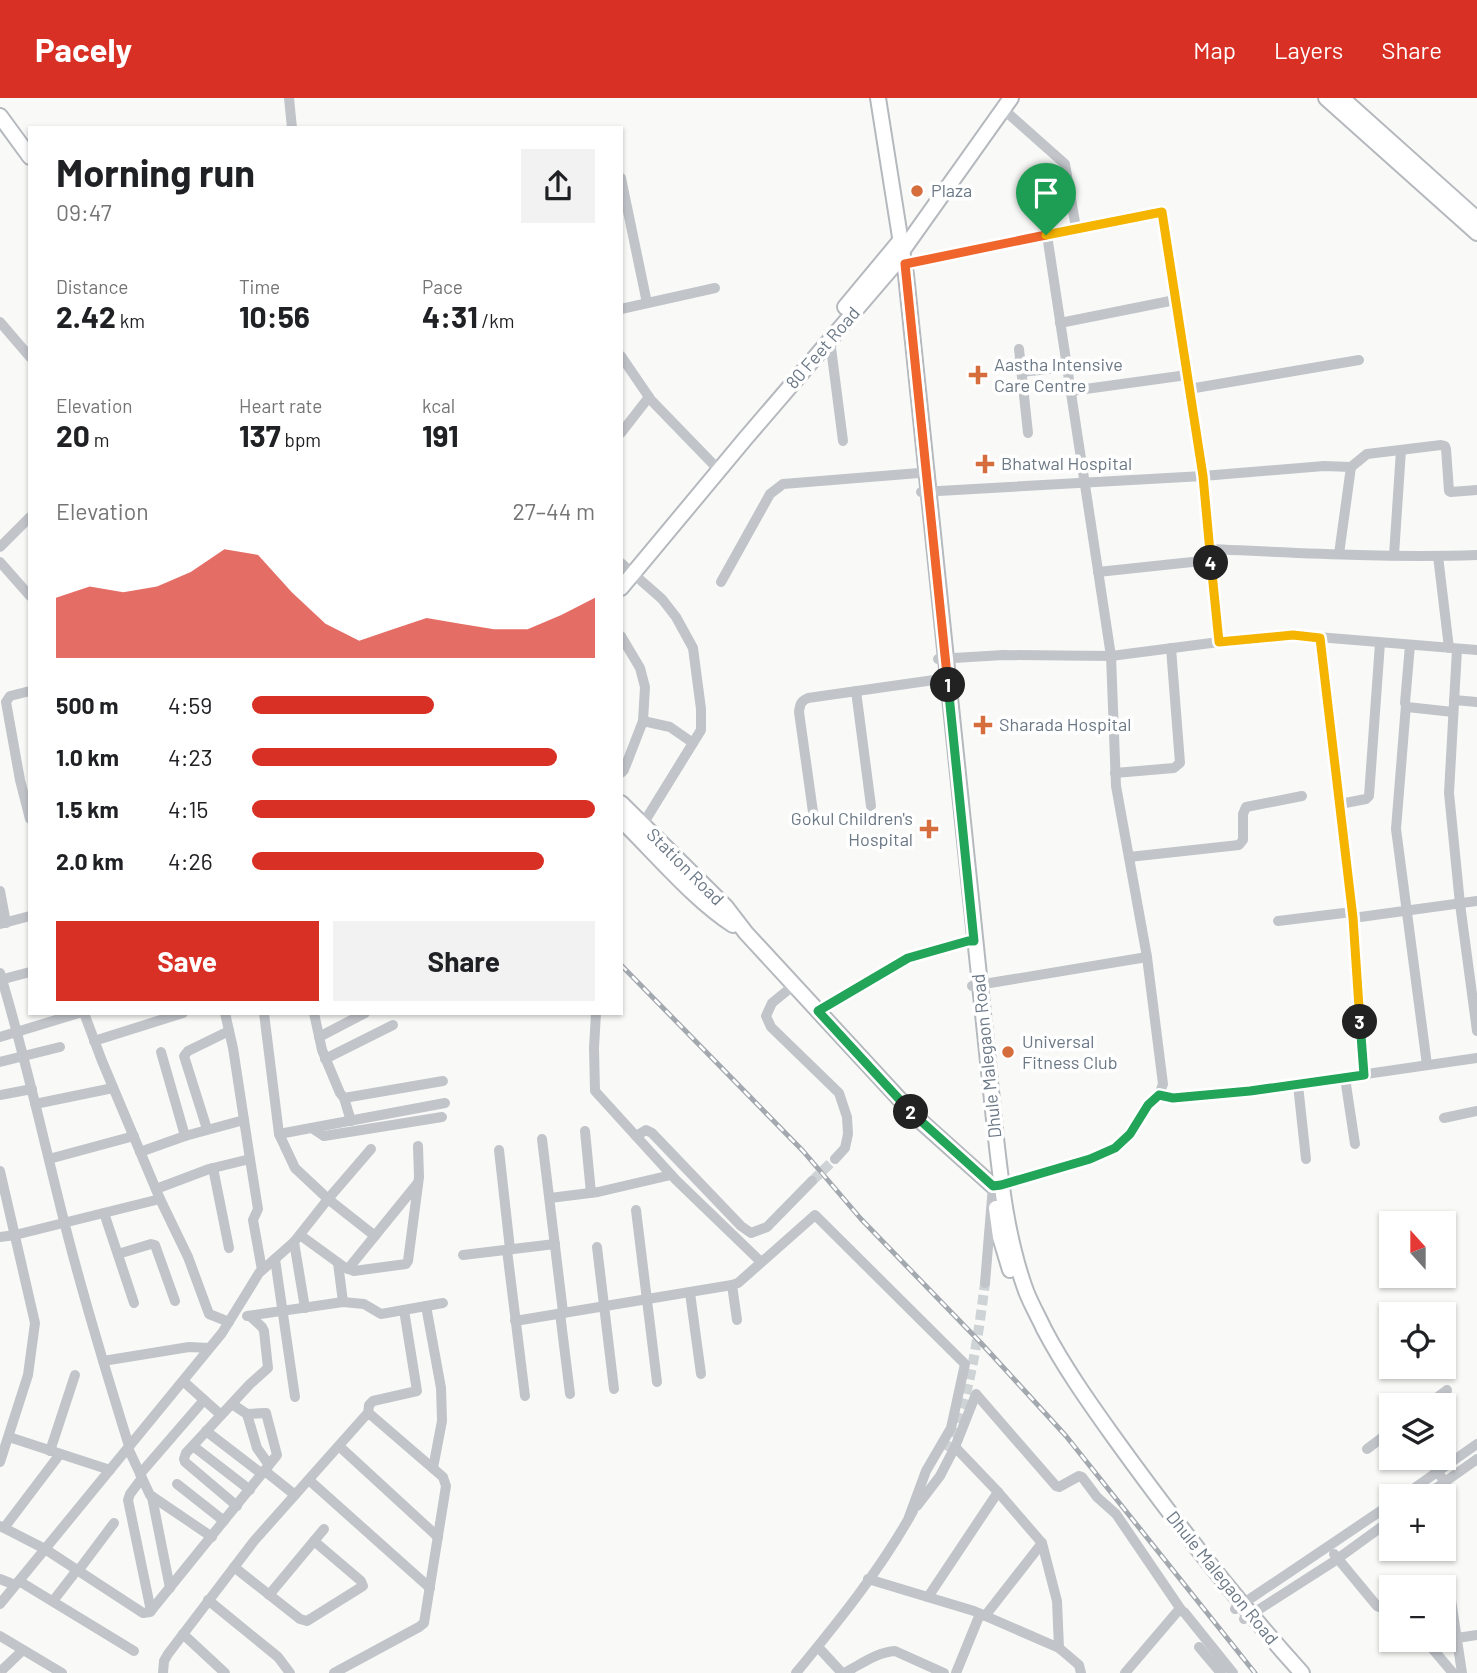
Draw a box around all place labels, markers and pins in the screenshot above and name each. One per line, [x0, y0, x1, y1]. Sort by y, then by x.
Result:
pin [1016, 163, 1076, 235]
place label: Plaza [931, 179, 972, 201]
marker: Plaza [909, 183, 925, 199]
place label: Aastha Intensive Care Centre [994, 353, 1123, 396]
marker: Aastha Intensive Care Centre [968, 365, 988, 385]
place label: Bhatwal Hospital [1001, 452, 1132, 474]
marker: Bhatwal Hospital [975, 454, 995, 474]
pin: 4 [1194, 546, 1228, 580]
pin: 1 [930, 668, 965, 702]
place label: Sharada Hospital [999, 713, 1131, 735]
marker: Sharada Hospital [973, 715, 993, 735]
place label: Gokul Children's Hospital [791, 807, 913, 850]
marker: Gokul Children's Hospital [919, 819, 939, 839]
pin: 3 [1342, 1004, 1378, 1040]
place label: Universal Fitness Club [1022, 1030, 1118, 1073]
marker: Universal Fitness Club [1000, 1044, 1016, 1060]
pin: 2 [894, 1094, 928, 1130]

